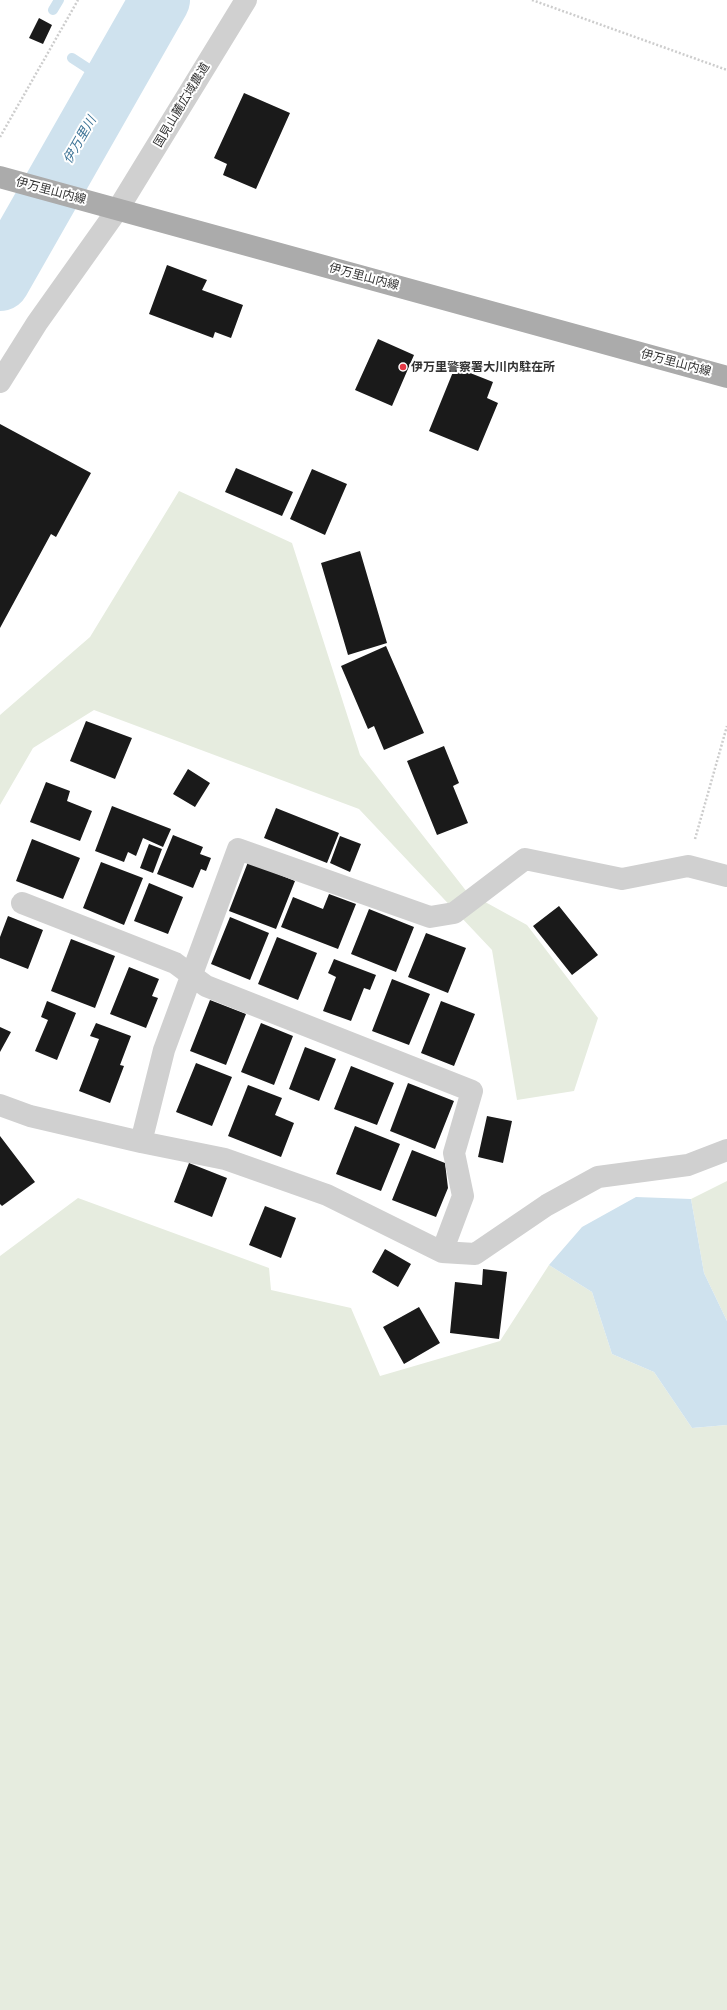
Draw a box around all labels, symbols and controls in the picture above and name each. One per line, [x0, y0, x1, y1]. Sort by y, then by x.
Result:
street label: 国見山麓広域農道 [151, 60, 213, 150]
water label: 伊万里川 [60, 114, 100, 166]
street label: 伊万里山内線 [14, 175, 88, 207]
street label: 伊万里山内線 [327, 261, 401, 293]
street label: 伊万里山内線 [639, 347, 713, 379]
place label: 伊万里警察署大川内駐在所 [411, 360, 555, 374]
marker: 伊万里警察署大川内駐在所 [398, 362, 408, 372]

